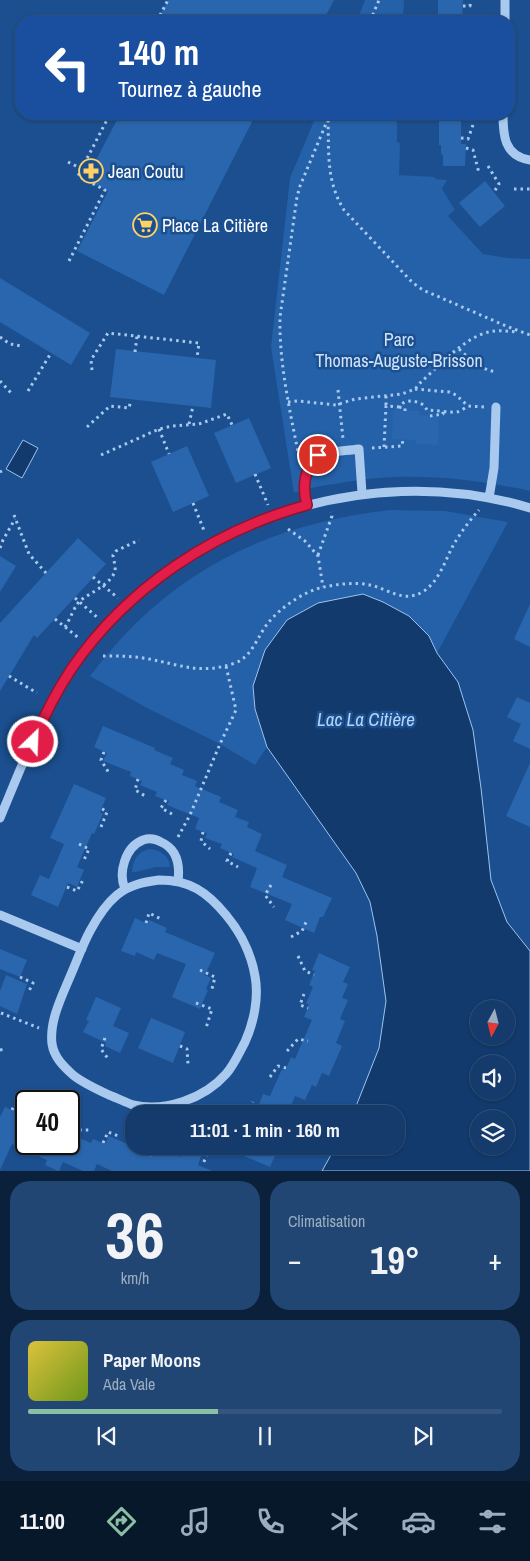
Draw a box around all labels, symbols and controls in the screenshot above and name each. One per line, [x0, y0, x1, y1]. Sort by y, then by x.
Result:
text: 140 m [118, 29, 199, 76]
icon: left [35, 35, 100, 100]
text: Tournez à gauche [118, 74, 261, 104]
pharmacy icon: Jean Coutu [78, 158, 104, 184]
place label: Jean Coutu [108, 159, 184, 184]
supermarket icon: Place La Citière [132, 212, 158, 238]
place label: Place La Citière [162, 213, 268, 238]
park label: Parc Thomas-Auguste-Brisson [315, 327, 483, 373]
pin [297, 434, 339, 476]
icon: arrive [304, 441, 332, 469]
water label: Lac La Citière [317, 706, 415, 732]
position arrow [6, 715, 58, 767]
north arrow [470, 1000, 515, 1045]
map controls [470, 1000, 515, 1155]
button: sound [470, 1055, 515, 1100]
speed limit sign: 40 [15, 1090, 80, 1155]
button: layers [470, 1110, 515, 1155]
text: 11:01 · 1 min · 160 m [190, 1117, 340, 1143]
text: 36 [105, 1191, 165, 1278]
text: Climatisation [288, 1210, 365, 1232]
text: 19° [370, 1235, 420, 1286]
text: − [288, 1241, 301, 1279]
text: + [489, 1241, 502, 1279]
text: km/h [121, 1267, 149, 1289]
text: Paper Moons [103, 1347, 201, 1373]
text: Ada Vale [103, 1373, 155, 1395]
icon: previous [93, 1422, 121, 1450]
icon: pause [251, 1422, 279, 1450]
icon: next [409, 1422, 437, 1450]
icon: directions [104, 1504, 139, 1539]
icon: music [178, 1504, 213, 1539]
icon: phone [253, 1504, 288, 1539]
icon: climate [327, 1504, 362, 1539]
icon: car [401, 1504, 436, 1539]
icon: filters [475, 1504, 510, 1539]
text: 11:00 [20, 1506, 65, 1536]

